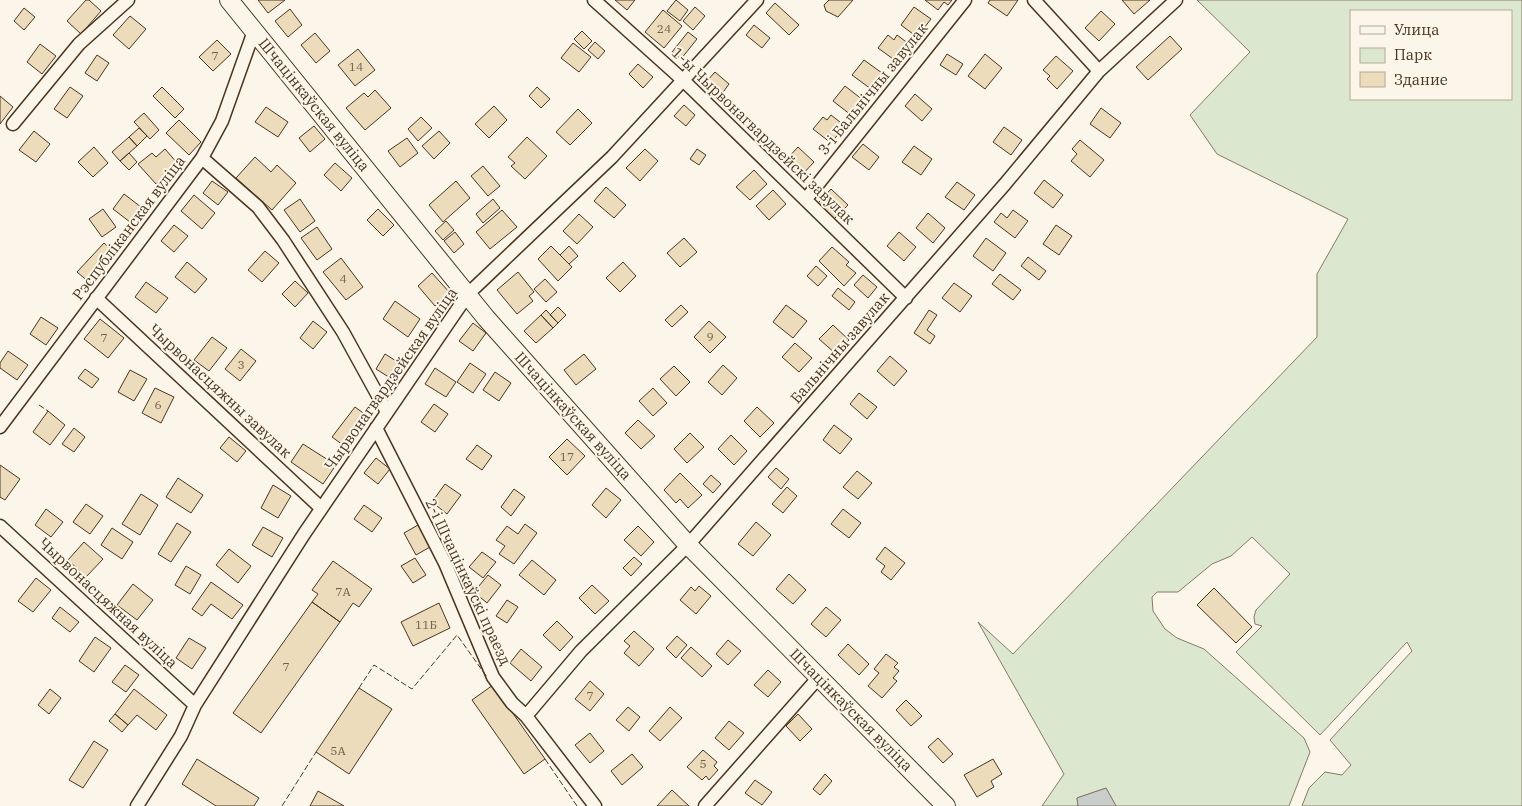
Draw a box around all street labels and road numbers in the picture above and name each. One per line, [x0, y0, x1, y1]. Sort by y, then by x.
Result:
street label: 3-і Бальнічны завулак [814, 19, 932, 159]
street label: Шчацінкаўская вуліца [255, 34, 374, 175]
street label: 1-ы Чырвонагвардзейскі завулак [668, 43, 859, 228]
street label: Рэспубліканская вуліца [68, 152, 189, 304]
street label: Чырвонагвардзейская вуліца [320, 284, 461, 474]
street label: Бальнічны завулак [786, 288, 893, 407]
street label: Чырвонасцяжны завулак [145, 319, 296, 462]
street label: Шчацінкаўская вуліца [511, 348, 636, 484]
street label: 2-і Шчацінкаўскі праезд [421, 495, 515, 668]
street label: Чырвонасцяжная вуліца [35, 533, 182, 672]
street label: Шчацінкаўская вуліца [786, 644, 917, 775]

